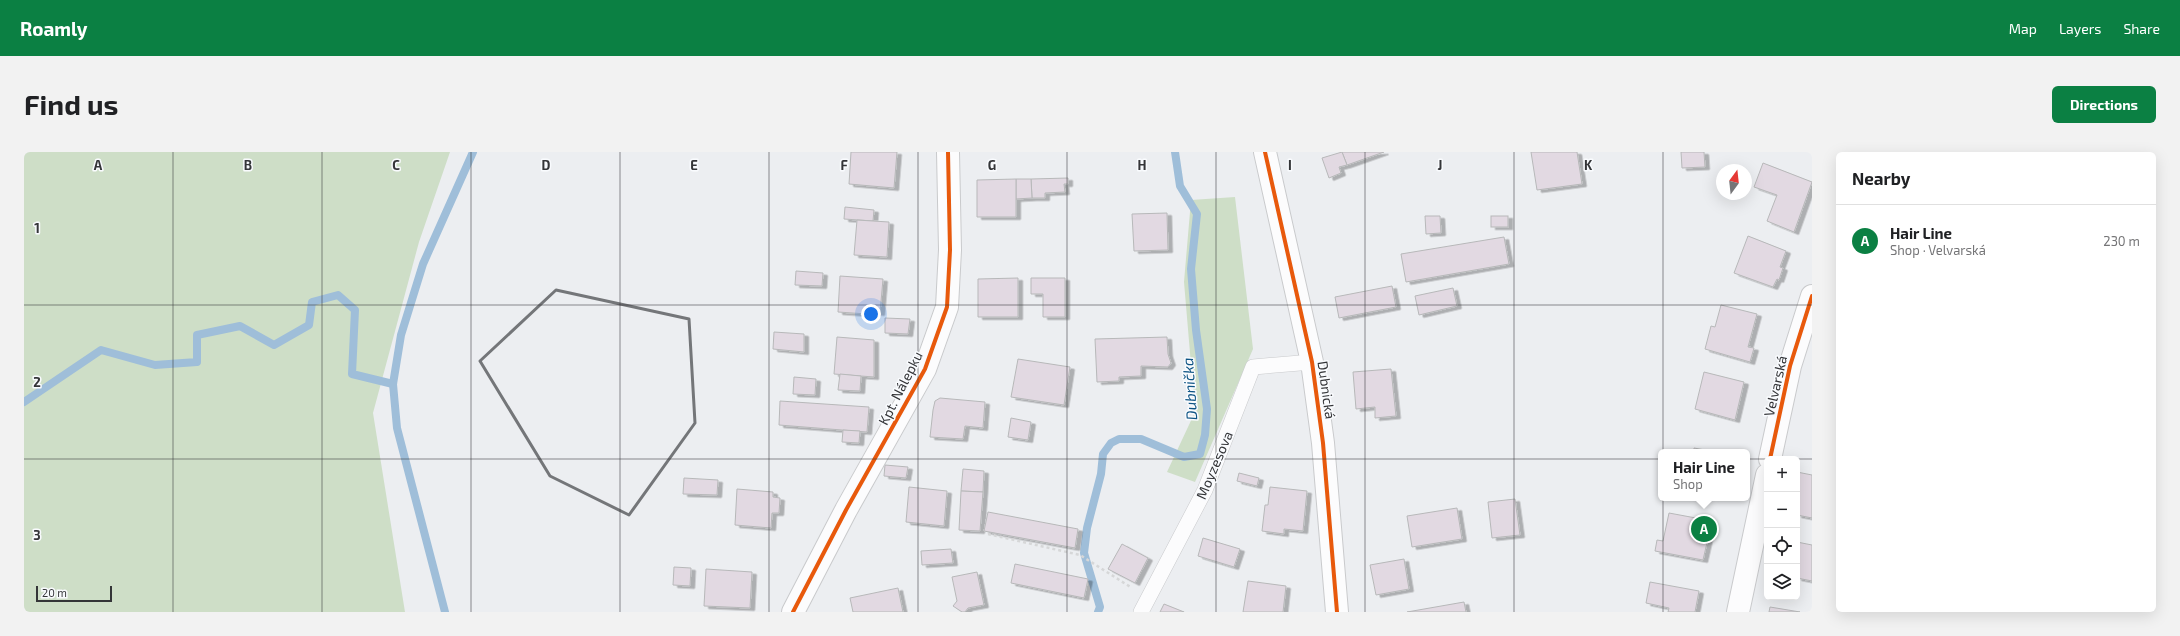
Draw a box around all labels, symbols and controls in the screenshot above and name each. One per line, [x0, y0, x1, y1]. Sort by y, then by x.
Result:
text: Roamly [20, 17, 87, 40]
text: Map [2009, 20, 2037, 37]
text: Layers [2059, 20, 2101, 37]
text: Share [2123, 20, 2160, 37]
button: Directions [2052, 86, 2156, 123]
text: Find us [24, 87, 118, 121]
text: A [94, 157, 103, 173]
text: B [244, 157, 252, 173]
text: C [392, 157, 400, 173]
text: D [542, 157, 551, 173]
text: E [690, 157, 698, 173]
text: F [840, 157, 848, 173]
text: G [988, 157, 996, 173]
text: H [1138, 157, 1147, 173]
text: I [1288, 157, 1292, 173]
text: J [1438, 157, 1442, 173]
text: K [1584, 157, 1593, 173]
north arrow [1716, 164, 1752, 200]
text: Nearby [1852, 168, 1910, 188]
text: 1 [34, 220, 40, 236]
text: Hair Line [1890, 224, 1952, 242]
text: A [1861, 233, 1869, 249]
text: 230 m [2103, 233, 2140, 249]
text: Shop · Velvarská [1890, 242, 1986, 258]
your location [861, 304, 881, 324]
street label: Kpt. Nálepku [874, 348, 926, 428]
street label: Velvarská [1760, 354, 1790, 418]
water label: Dubnička [1178, 357, 1200, 421]
street label: Dubnická [1315, 360, 1339, 420]
text: 2 [33, 374, 41, 390]
street label: Moyzesova [1192, 428, 1236, 502]
popup [1658, 449, 1750, 501]
map controls [1764, 456, 1800, 600]
button: + [1764, 456, 1800, 492]
text: Hair Line [1673, 458, 1735, 476]
text: Shop [1673, 476, 1703, 492]
button: − [1764, 492, 1800, 528]
pin: A [1691, 514, 1717, 544]
text: 3 [33, 527, 41, 543]
button: locate [1764, 528, 1800, 564]
button: layers [1764, 564, 1800, 600]
scale bar [36, 584, 112, 603]
text: 20 m [42, 586, 67, 599]

